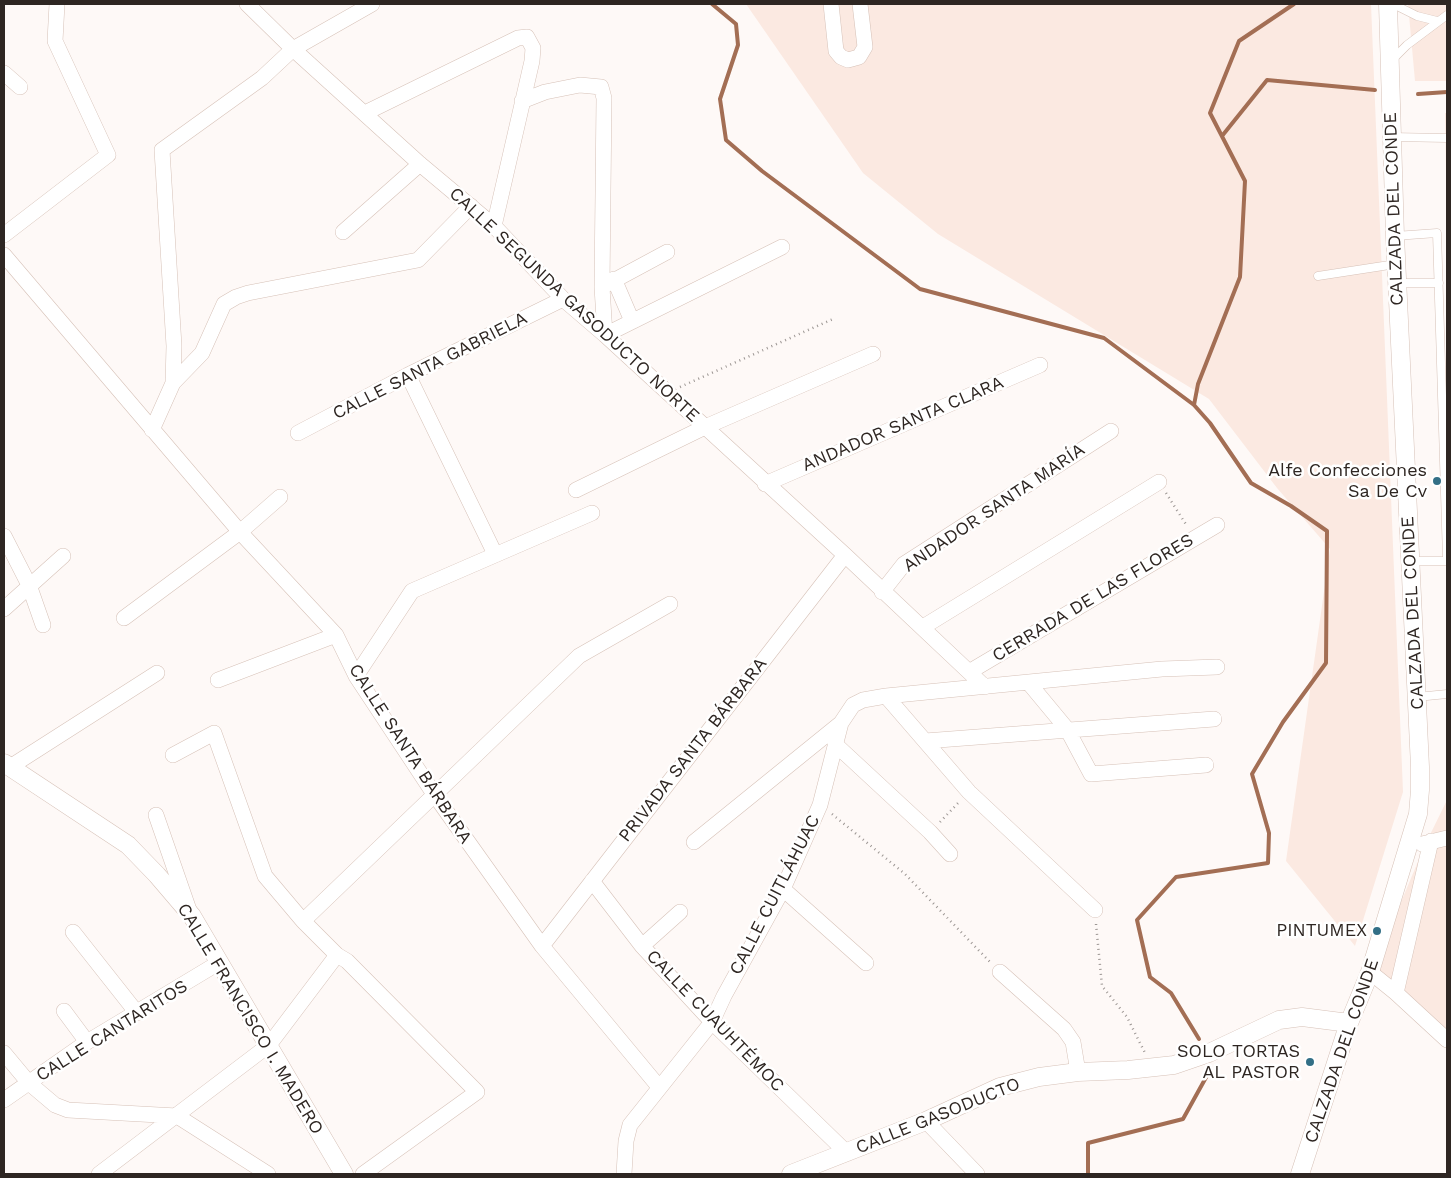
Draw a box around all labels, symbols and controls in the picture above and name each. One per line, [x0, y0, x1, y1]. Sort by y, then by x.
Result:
street label: CALZADA DEL CONDE [1380, 112, 1408, 306]
street label: CALLE SEGUNDA GASODUCTO NORTE [444, 183, 704, 427]
street label: CALLE SANTA GABRIELA [329, 308, 531, 424]
street label: ANDADOR SANTA CLARA [799, 372, 1007, 476]
street label: ANDADOR SANTA MARÍA [899, 439, 1089, 577]
place label: Alfe Confecciones Sa De Cv [1268, 460, 1427, 502]
marker: Alfe Confecciones Sa De Cv [1431, 475, 1443, 487]
street label: CALZADA DEL CONDE [1397, 516, 1429, 710]
street label: CERRADA DE LAS FLORES [989, 529, 1197, 667]
street label: PRIVADA SANTA BÁRBARA [614, 654, 772, 846]
street label: CALLE SANTA BÁRBARA [344, 660, 476, 848]
street label: CALLE CUITLÁHUAC [725, 811, 825, 979]
street label: CALLE FRANCISCO I. MADERO [172, 899, 328, 1139]
place label: PINTUMEX [1276, 920, 1367, 942]
marker: PINTUMEX [1371, 925, 1383, 937]
street label: CALLE CUAUHTÉMOC [642, 946, 788, 1096]
street label: CALZADA DEL CONDE [1300, 956, 1384, 1146]
street label: CALLE CANTARITOS [32, 976, 192, 1086]
place label: SOLO TORTAS AL PASTOR [1177, 1041, 1300, 1084]
marker: SOLO TORTAS AL PASTOR [1304, 1056, 1316, 1068]
street label: CALLE GASODUCTO [853, 1073, 1023, 1159]

